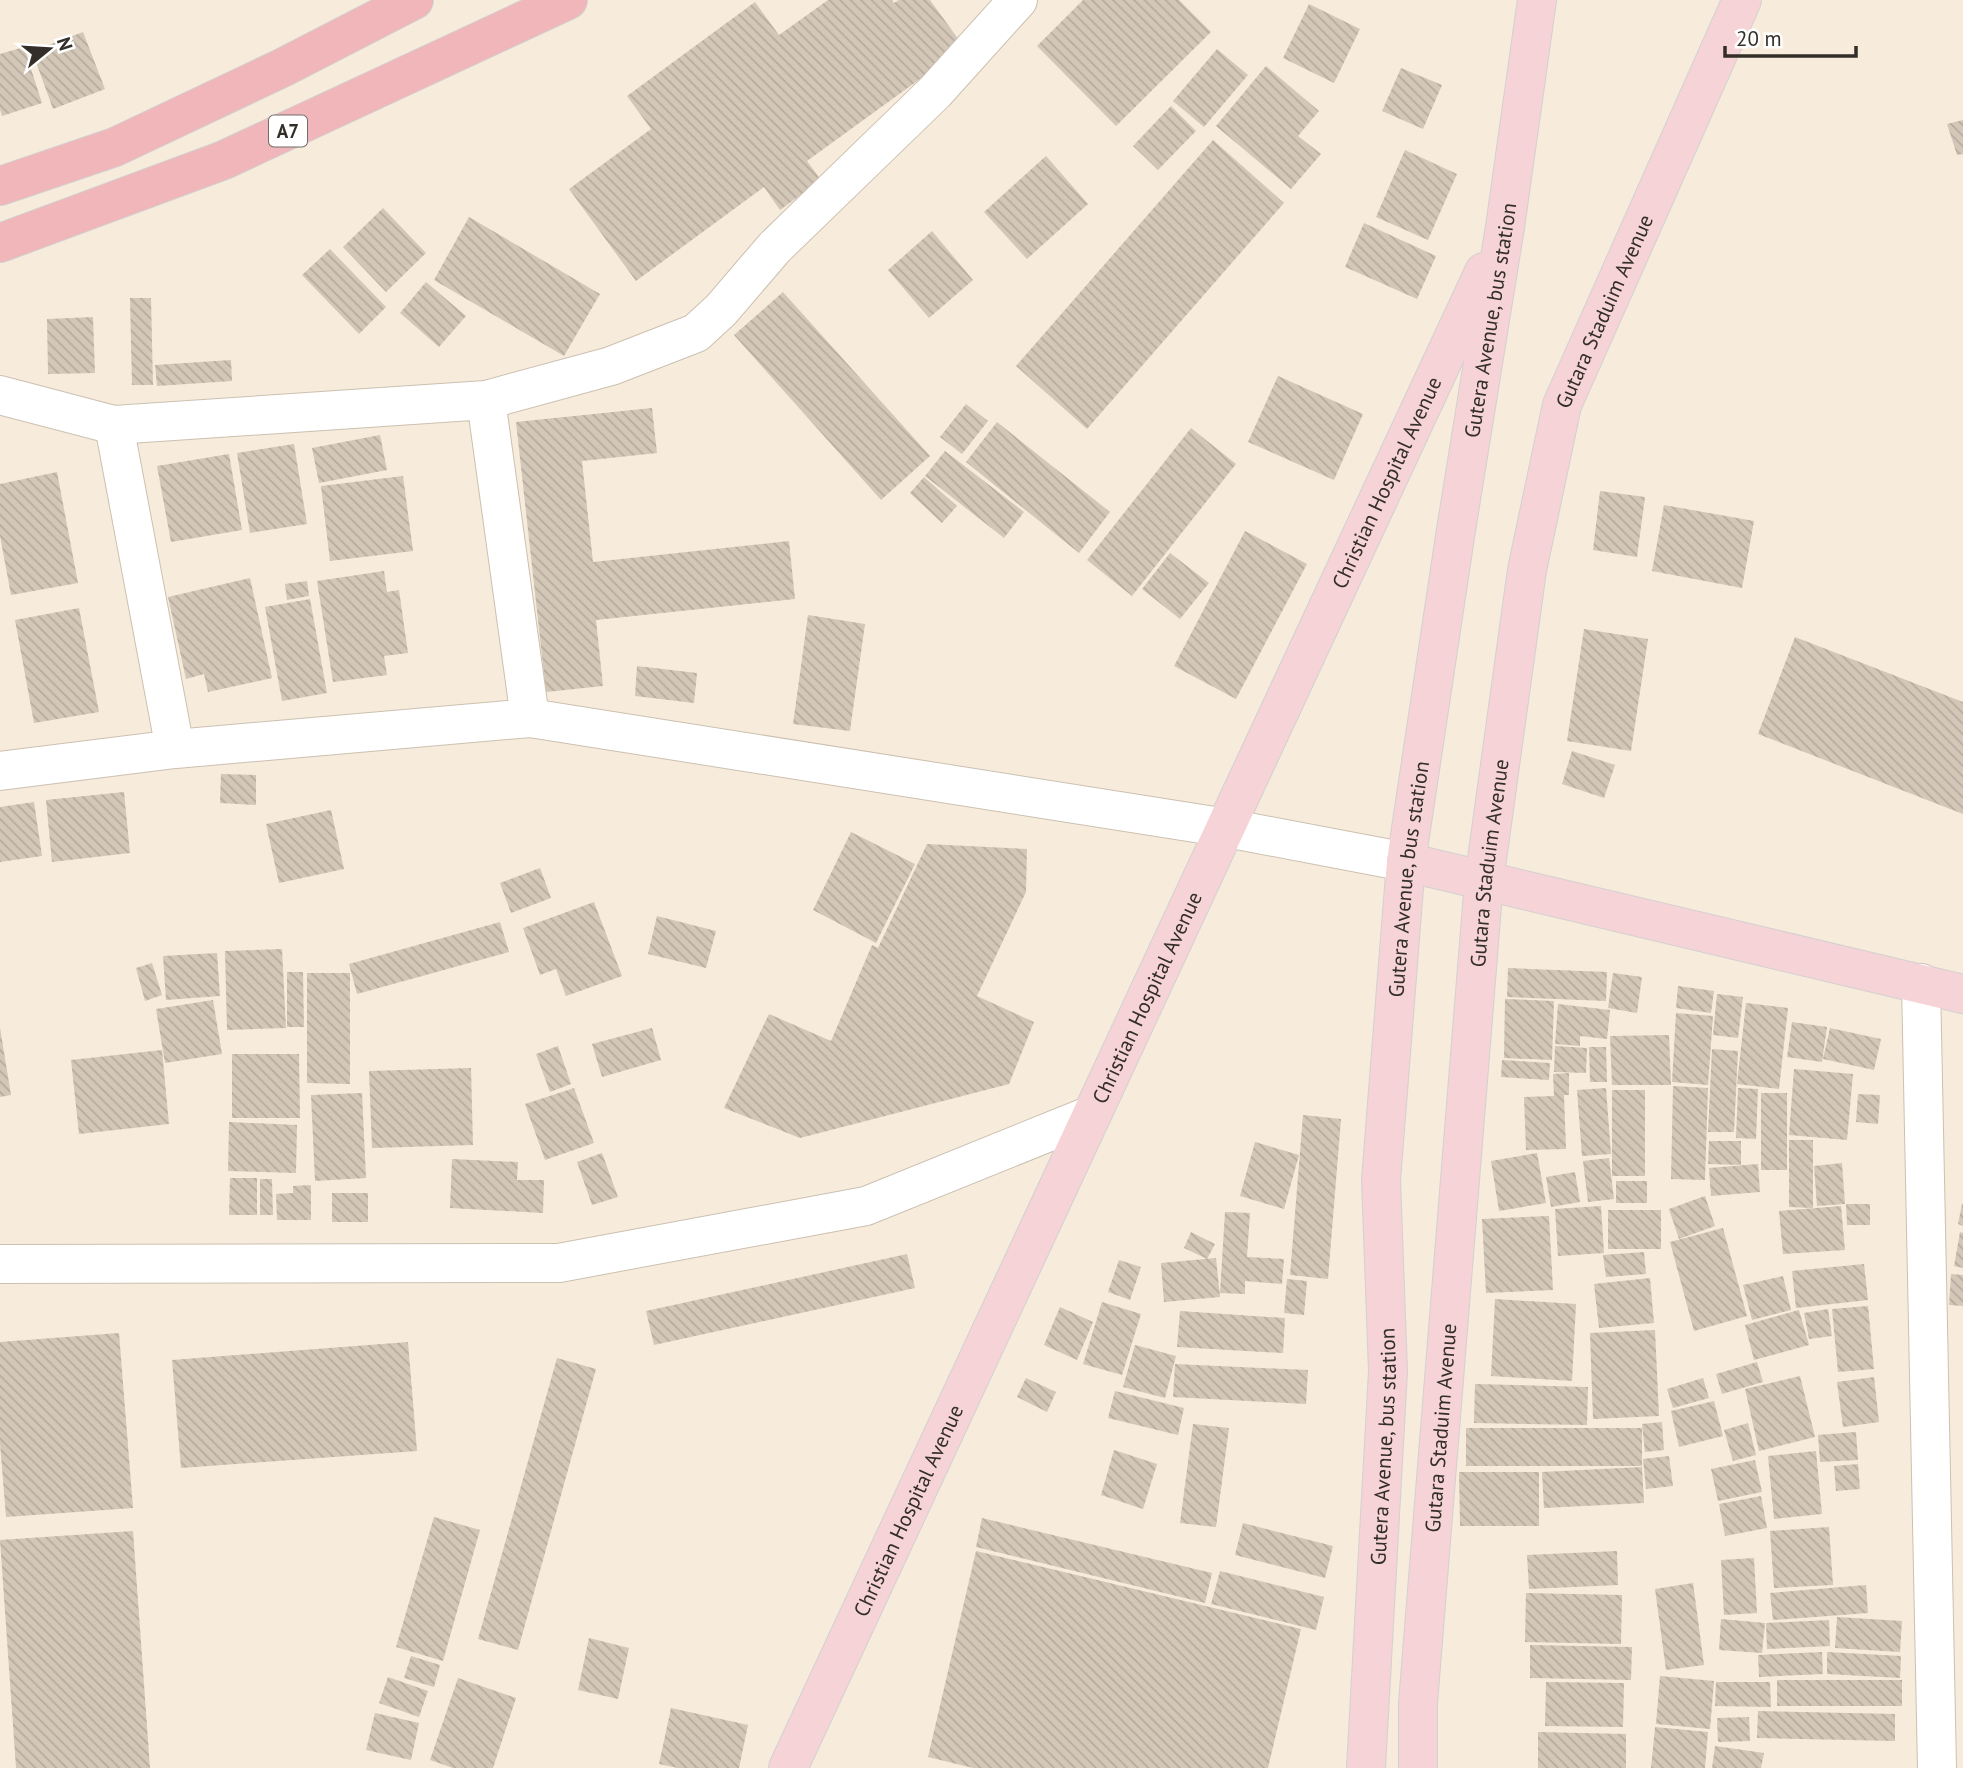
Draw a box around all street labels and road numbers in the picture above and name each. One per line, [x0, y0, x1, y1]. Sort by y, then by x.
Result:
road number: A7 [269, 116, 307, 146]
street label: Gutera Avenue, bus station [1458, 201, 1522, 440]
street label: Gutara Staduim Avenue [1549, 210, 1659, 412]
street label: Christian Hospital Avenue [1325, 372, 1447, 593]
street label: Gutara Staduim Avenue [1464, 757, 1514, 968]
street label: Gutera Avenue, bus station [1382, 759, 1435, 998]
street label: Christian Hospital Avenue [1086, 887, 1207, 1108]
street label: Gutara Staduim Avenue [1418, 1322, 1462, 1533]
street label: Gutera Avenue, bus station [1364, 1327, 1402, 1566]
street label: Christian Hospital Avenue [847, 1400, 969, 1621]

